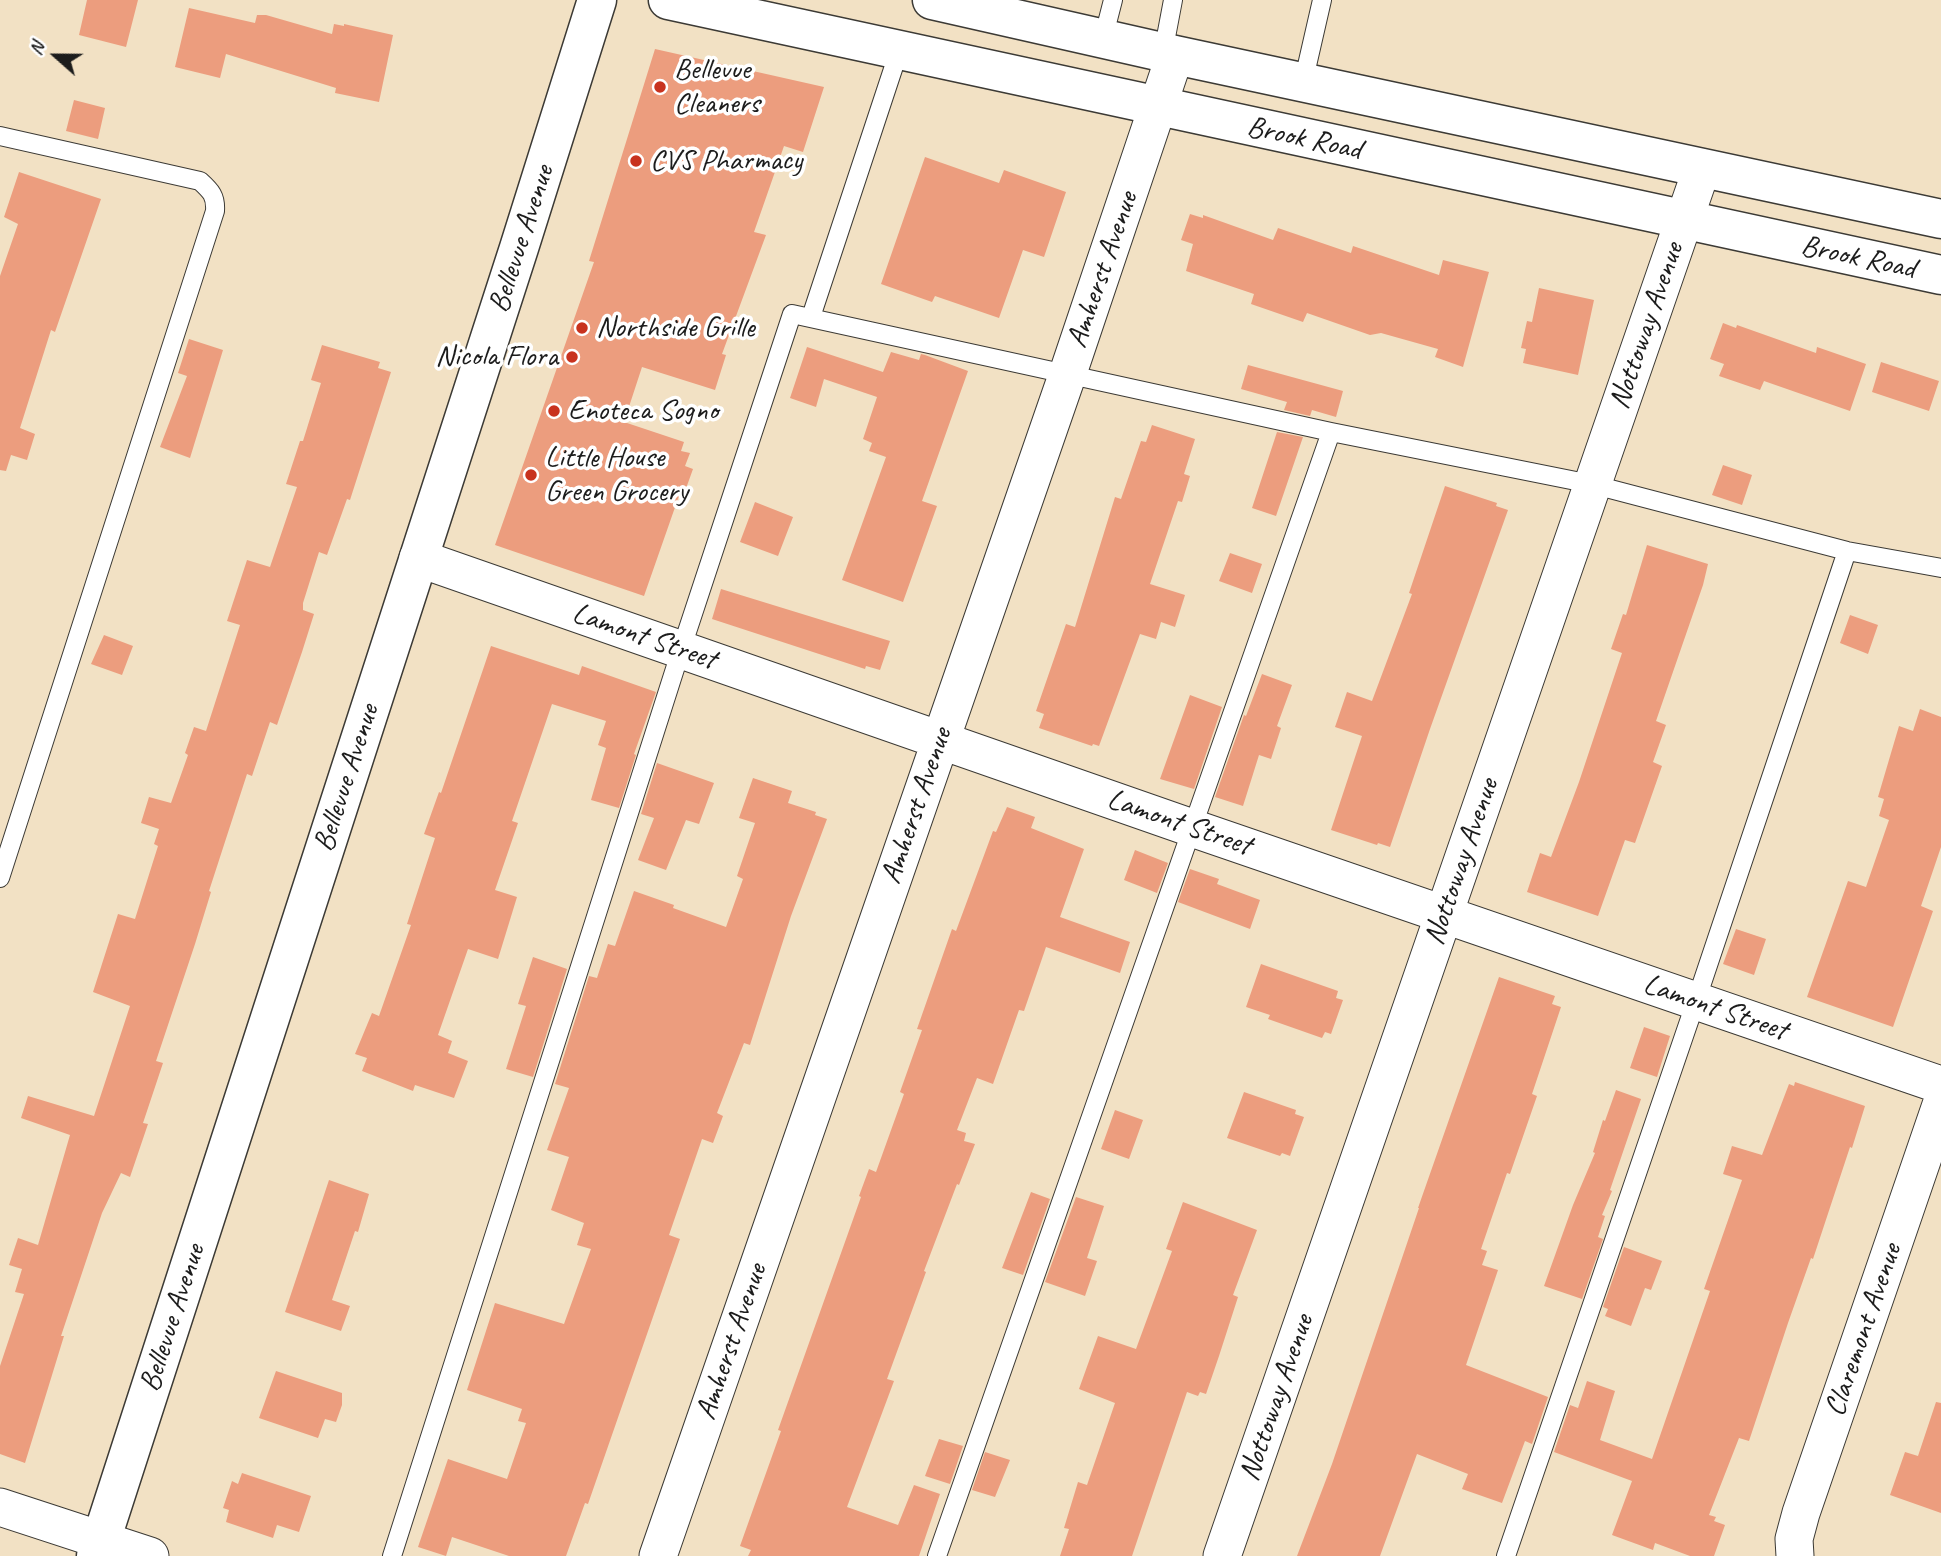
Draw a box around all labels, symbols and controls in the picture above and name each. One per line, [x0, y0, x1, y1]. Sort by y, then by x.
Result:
north arrow [21, 21, 91, 91]
text: N [23, 39, 50, 58]
place label: Bellevue Cleaners [674, 52, 759, 122]
marker: Bellevue Cleaners [652, 79, 668, 95]
street label: Brook Road [1244, 109, 1364, 169]
place label: CVS Pharmacy [650, 143, 802, 179]
marker: CVS Pharmacy [628, 153, 644, 169]
street label: Bellevue Avenue [481, 161, 563, 317]
street label: Amherst Avenue [1060, 187, 1146, 353]
street label: Brook Road [1798, 228, 1918, 288]
street label: Nottoway Avenue [1602, 238, 1692, 414]
place label: Northside Grille [596, 310, 755, 346]
marker: Northside Grille [574, 320, 590, 336]
place label: Nicola Flora [435, 339, 558, 375]
marker: Nicola Flora [564, 349, 580, 365]
place label: Enoteca Sogno [568, 393, 718, 429]
marker: Enoteca Sogno [546, 403, 562, 419]
place label: Little House Green Grocery [545, 440, 688, 510]
marker: Little House Green Grocery [523, 467, 539, 483]
street label: Lamont Street [568, 596, 720, 678]
street label: Bellevue Avenue [306, 700, 388, 856]
street label: Amherst Avenue [874, 723, 960, 889]
street label: Nottoway Avenue [1417, 774, 1507, 950]
street label: Lamont Street [1103, 782, 1255, 864]
street label: Lamont Street [1639, 967, 1791, 1049]
street label: Claremont Avenue [1818, 1239, 1910, 1421]
street label: Bellevue Avenue [132, 1240, 214, 1396]
street label: Amherst Avenue [689, 1259, 775, 1425]
street label: Nottoway Avenue [1232, 1310, 1322, 1486]

